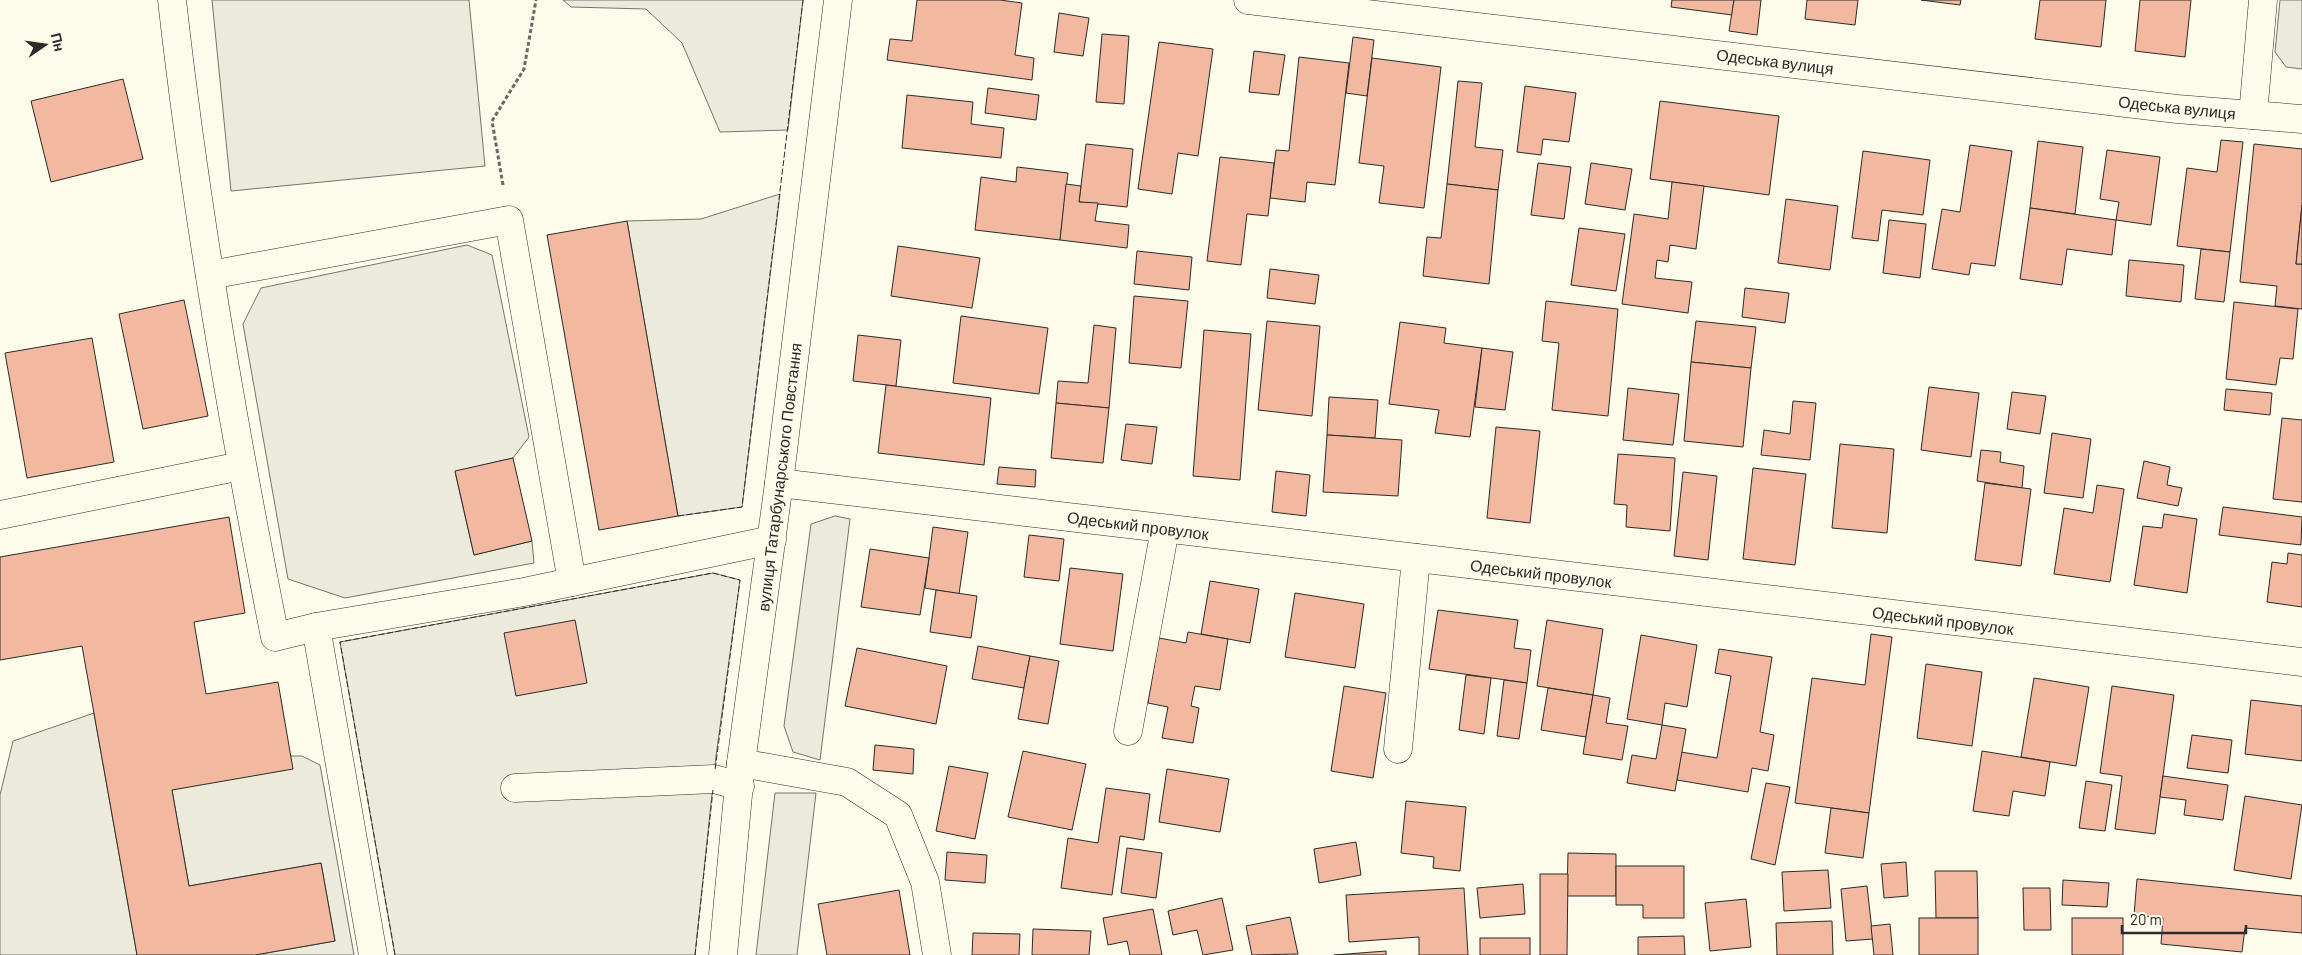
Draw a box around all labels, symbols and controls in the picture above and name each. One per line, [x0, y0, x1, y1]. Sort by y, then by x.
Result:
north arrow [20, 20, 70, 70]
text: Пн [48, 31, 69, 53]
street label: Одеська вулиця [1715, 44, 1835, 78]
street label: Одеська вулиця [2117, 91, 2237, 123]
street label: вулиця Татарбунарського Повстання [753, 342, 805, 612]
street label: Одеський провулок [1066, 507, 1211, 543]
street label: Одеський провулок [1469, 555, 1614, 591]
street label: Одеський провулок [1871, 602, 2016, 638]
scale bar [2122, 902, 2246, 934]
text: 20 m [2130, 910, 2162, 928]

